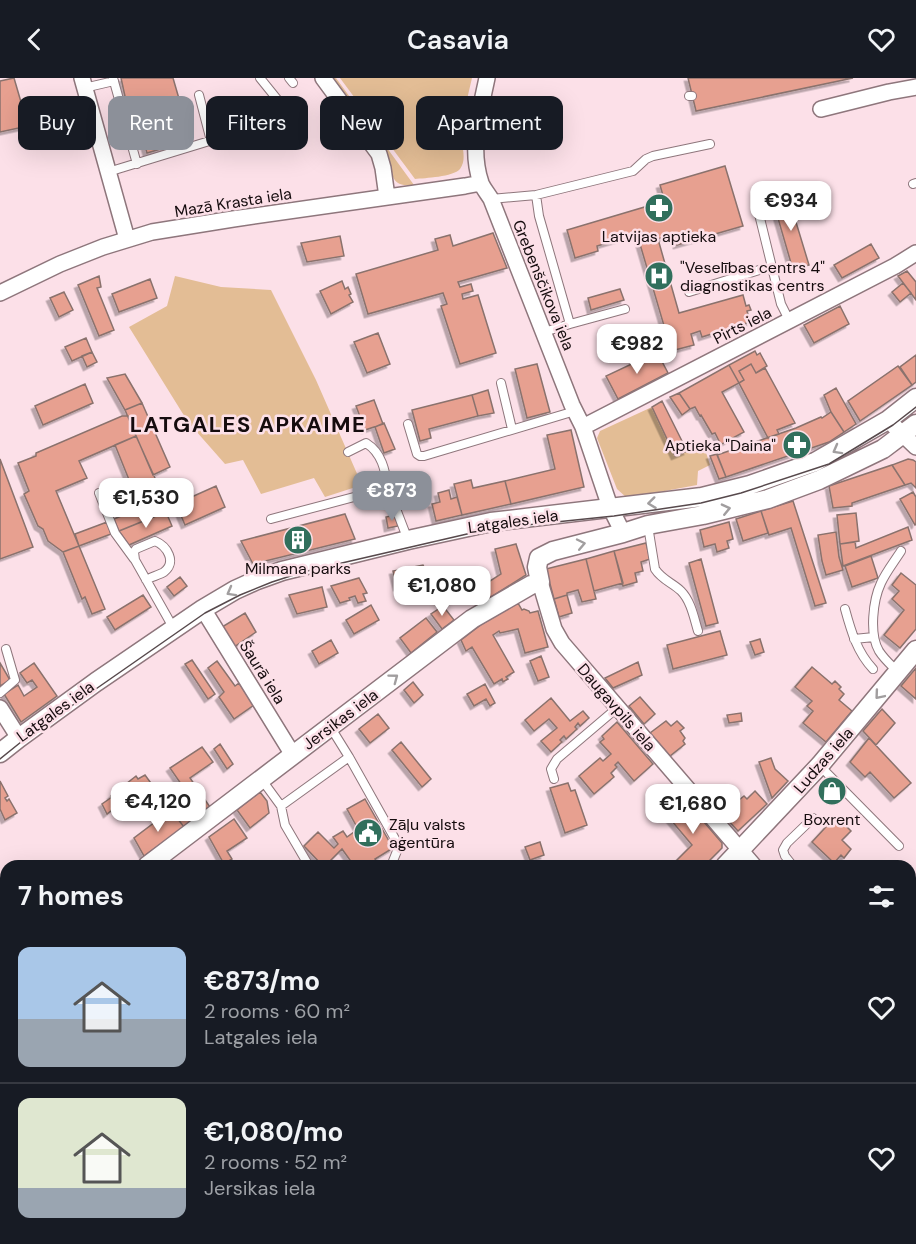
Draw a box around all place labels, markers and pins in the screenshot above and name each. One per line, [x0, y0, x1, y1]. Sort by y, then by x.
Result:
pin: €934 [755, 181, 827, 232]
pharmacy icon: Latvijas aptieka [643, 192, 675, 224]
place label: Latvijas aptieka [602, 226, 716, 247]
place label: "Veselības centrs 4" diagnostikas centrs [680, 257, 825, 296]
hospital icon: "Veselības centrs 4" diagnostikas centrs [643, 260, 675, 292]
pin: €982 [601, 324, 673, 375]
pharmacy icon: Aptieka "Daina" [781, 429, 813, 461]
place label: Aptieka "Daina" [665, 435, 776, 456]
pin: €873 [356, 471, 428, 522]
pin: €1,530 [97, 478, 195, 529]
building icon: Milmana parks [282, 524, 314, 556]
place label: Milmana parks [245, 558, 351, 579]
pin: €1,080 [393, 566, 491, 617]
shop icon: Boxrent [816, 775, 848, 807]
pin: €4,120 [109, 782, 207, 833]
pin: €1,680 [644, 784, 742, 835]
place label: Boxrent [804, 809, 860, 830]
place label: Zāļu valsts aģentūra [389, 814, 466, 853]
public building icon: Zāļu valsts aģentūra [352, 817, 384, 849]

